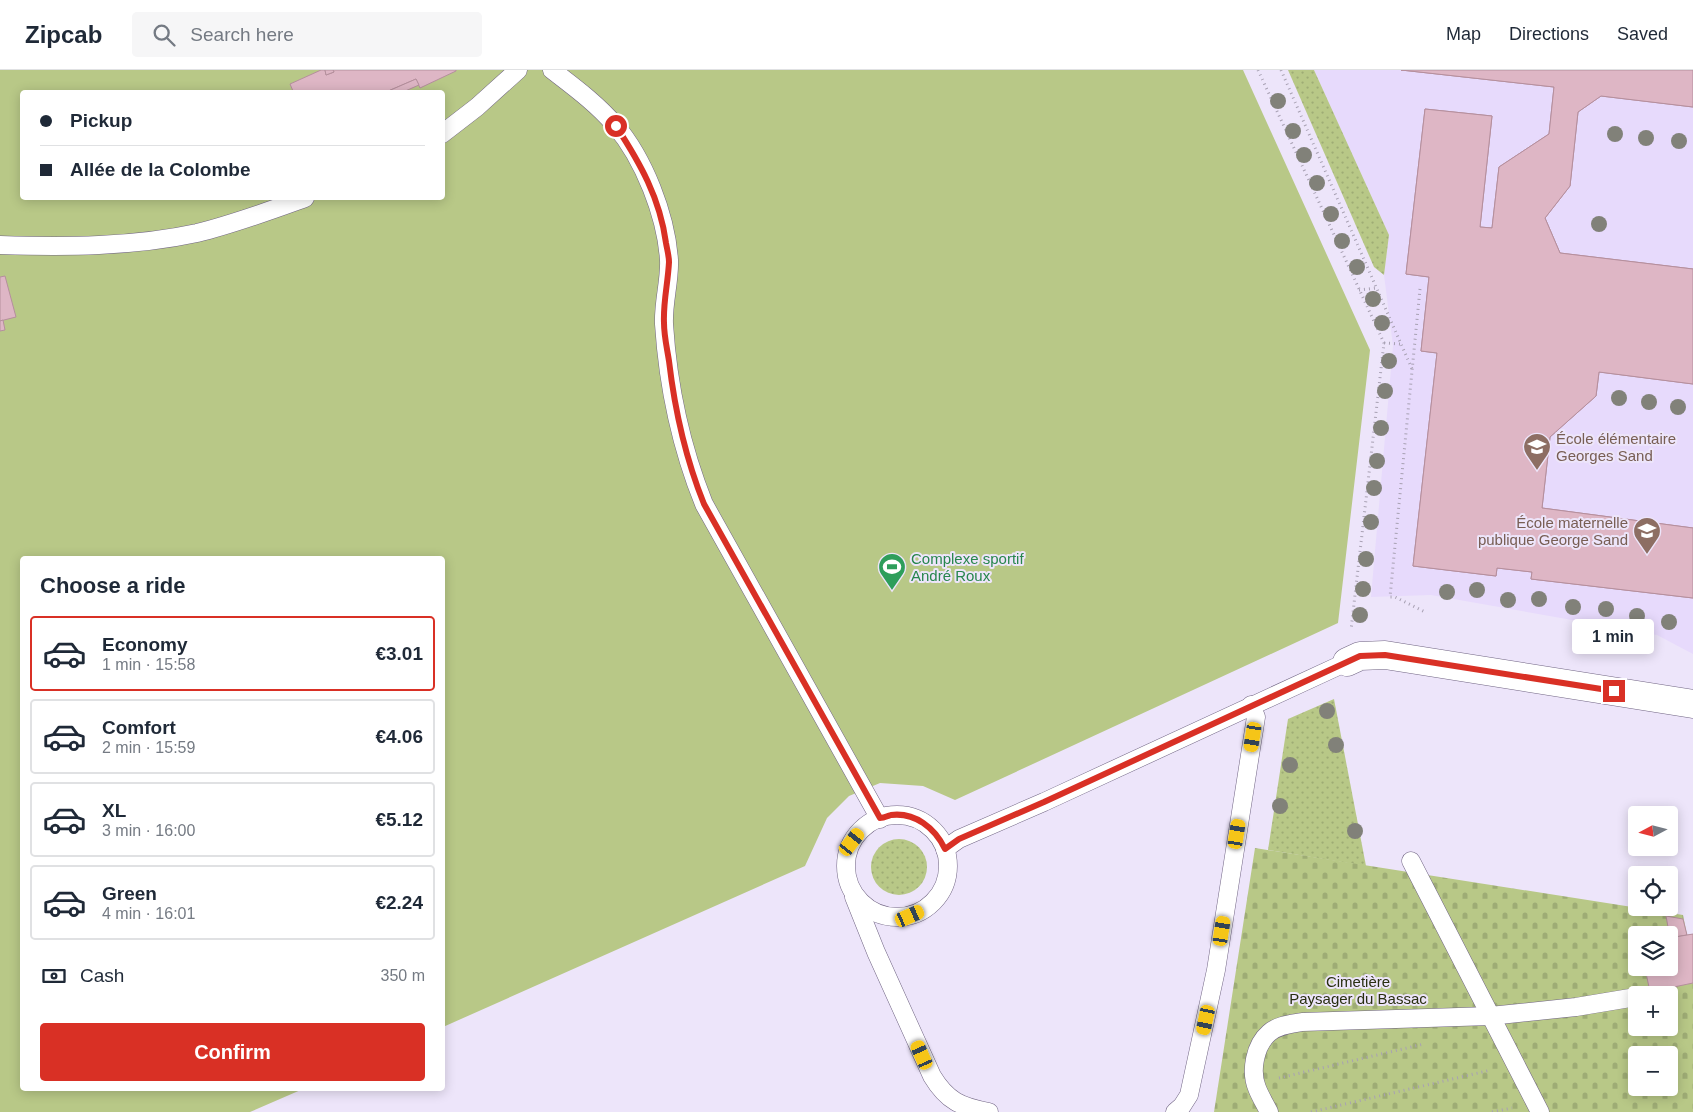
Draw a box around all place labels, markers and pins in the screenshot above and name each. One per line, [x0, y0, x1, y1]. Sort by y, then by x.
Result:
place label: École élémentaire Georges Sand [1556, 430, 1676, 464]
school or university icon: École élémentaire Georges Sand [1522, 432, 1552, 471]
place label: École maternelle publique George Sand [1478, 514, 1628, 548]
school or university icon: École maternelle publique George Sand [1632, 516, 1662, 555]
place label: Complexe sportif André Roux [911, 550, 1024, 584]
sports icon: Complexe sportif André Roux [877, 552, 907, 591]

